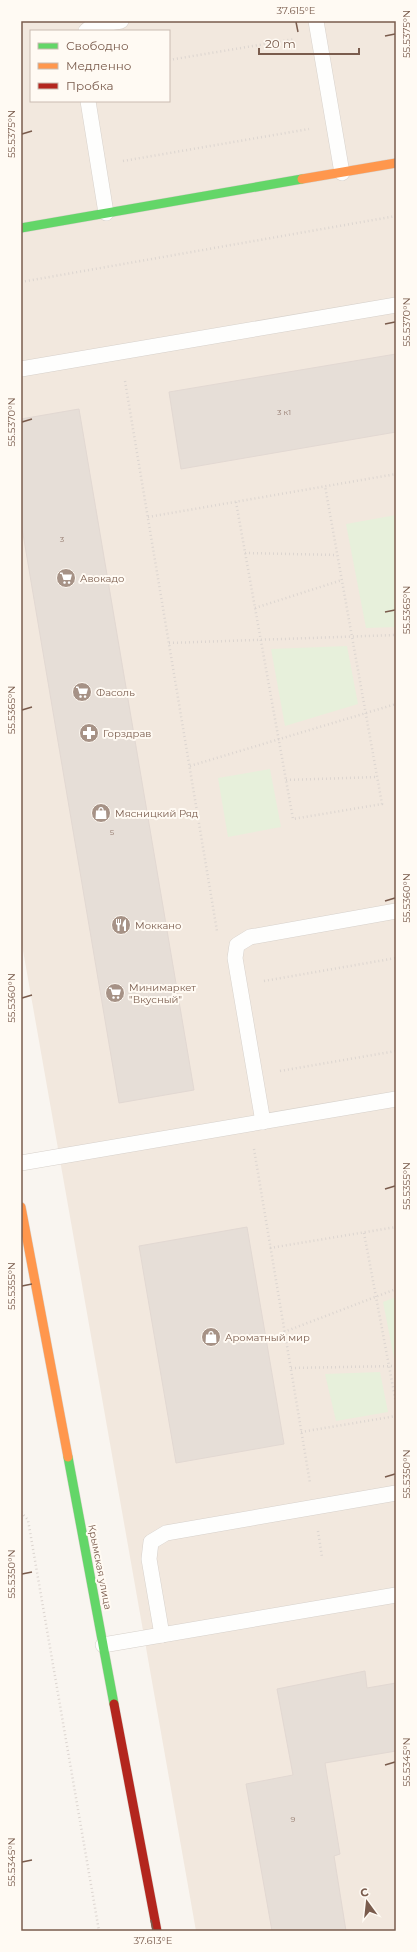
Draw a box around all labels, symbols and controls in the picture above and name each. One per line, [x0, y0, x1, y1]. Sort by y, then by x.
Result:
text: 37.615°E [277, 4, 316, 17]
text: 55.5375°N [400, 10, 413, 58]
legend [30, 30, 170, 102]
scale bar [259, 30, 359, 56]
text: 20 m [265, 36, 296, 51]
text: Свободно [66, 38, 129, 53]
text: Медленно [66, 58, 132, 73]
text: Пробка [66, 78, 114, 93]
text: 55.5375°N [5, 110, 18, 158]
text: 55.5370°N [400, 297, 413, 347]
text: 55.5370°N [5, 397, 18, 447]
house number: 3 к1 [277, 407, 291, 417]
house number: 3 [60, 534, 65, 544]
supermarket icon: Авокадо [55, 567, 77, 589]
place label: Авокадо [80, 572, 124, 585]
text: 55.5365°N [400, 586, 413, 634]
supermarket icon: Фасоль [71, 681, 93, 703]
text: 55.5365°N [5, 686, 18, 734]
place label: Фасоль [96, 686, 135, 699]
pharmacy icon: Горздрав [78, 722, 100, 744]
place label: Горздрав [103, 727, 151, 740]
shop icon: Мясницкий Ряд [90, 802, 112, 824]
place label: Мясницкий Ряд [115, 807, 199, 820]
house number: 5 [110, 827, 115, 837]
text: 55.5360°N [400, 873, 413, 923]
restaurant icon: Моккано [110, 914, 132, 936]
place label: Моккано [135, 919, 181, 932]
text: 55.5360°N [5, 973, 18, 1023]
place label: Минимаркет "Вкусный" [129, 981, 196, 1006]
supermarket icon: Минимаркет "Вкусный" [104, 982, 126, 1004]
text: 55.5355°N [400, 1162, 413, 1210]
text: 55.5355°N [5, 1262, 18, 1310]
shop icon: Ароматный мир [200, 1326, 222, 1348]
place label: Ароматный мир [225, 1331, 310, 1344]
text: 55.5350°N [400, 1449, 413, 1499]
street label: Крымская улица [85, 1523, 115, 1611]
text: 55.5350°N [5, 1549, 18, 1599]
text: 55.5345°N [400, 1737, 413, 1787]
house number: 9 [291, 1814, 296, 1824]
text: 55.5345°N [5, 1837, 18, 1887]
north arrow [347, 1882, 387, 1922]
text: С [359, 1885, 370, 1900]
text: 37.613°E [134, 1934, 173, 1947]

